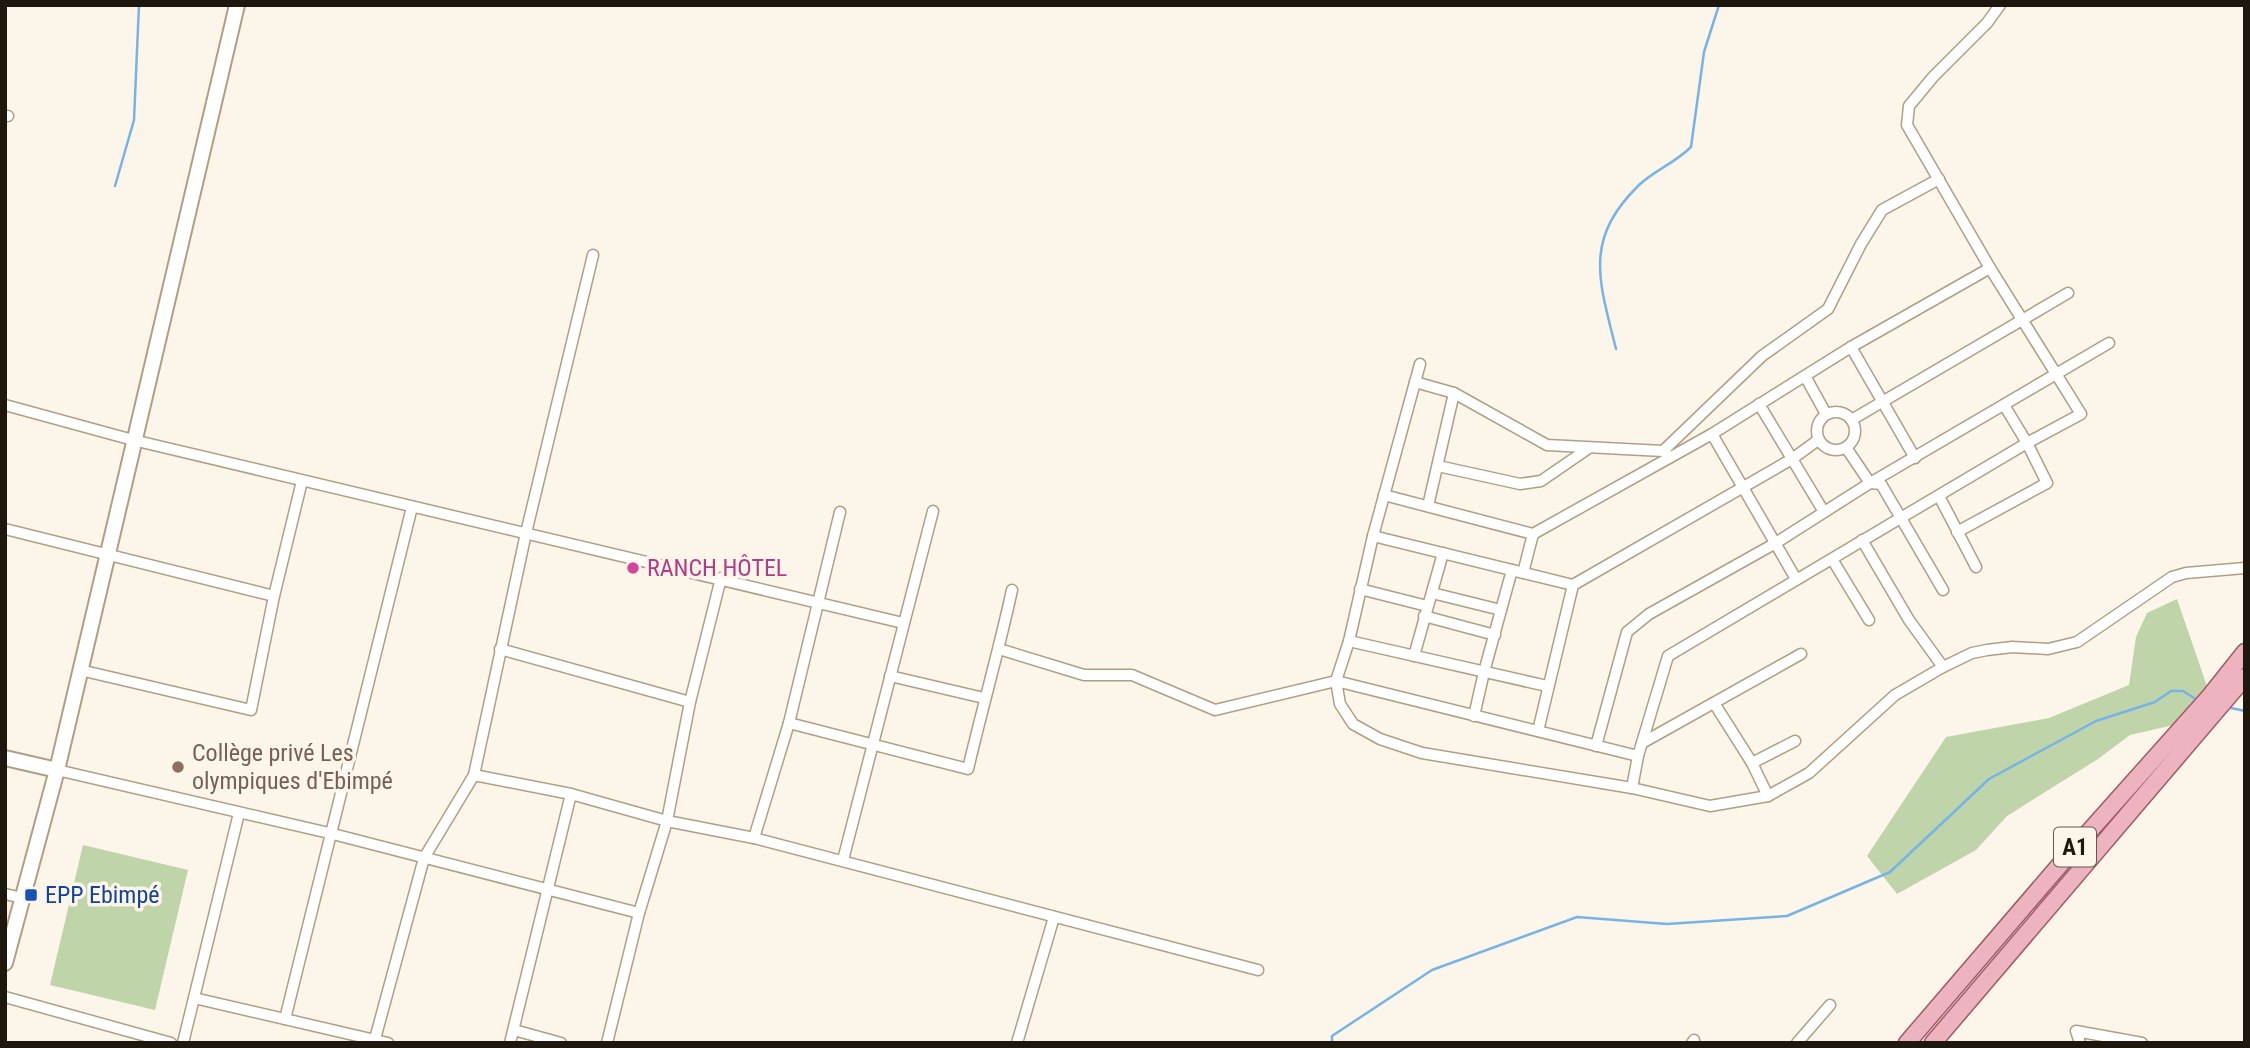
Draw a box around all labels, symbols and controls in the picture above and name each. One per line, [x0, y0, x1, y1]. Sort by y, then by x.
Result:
place label: RANCH HÔTEL [647, 554, 787, 582]
marker: RANCH HÔTEL [625, 560, 641, 576]
place label: Collège privé Les olympiques d'Ebimpé [192, 739, 393, 795]
marker: Collège privé Les olympiques d'Ebimpé [170, 759, 186, 775]
road number: A1 [2054, 828, 2096, 866]
place label: EPP Ebimpé [45, 881, 159, 909]
marker: EPP Ebimpé [23, 887, 39, 903]

